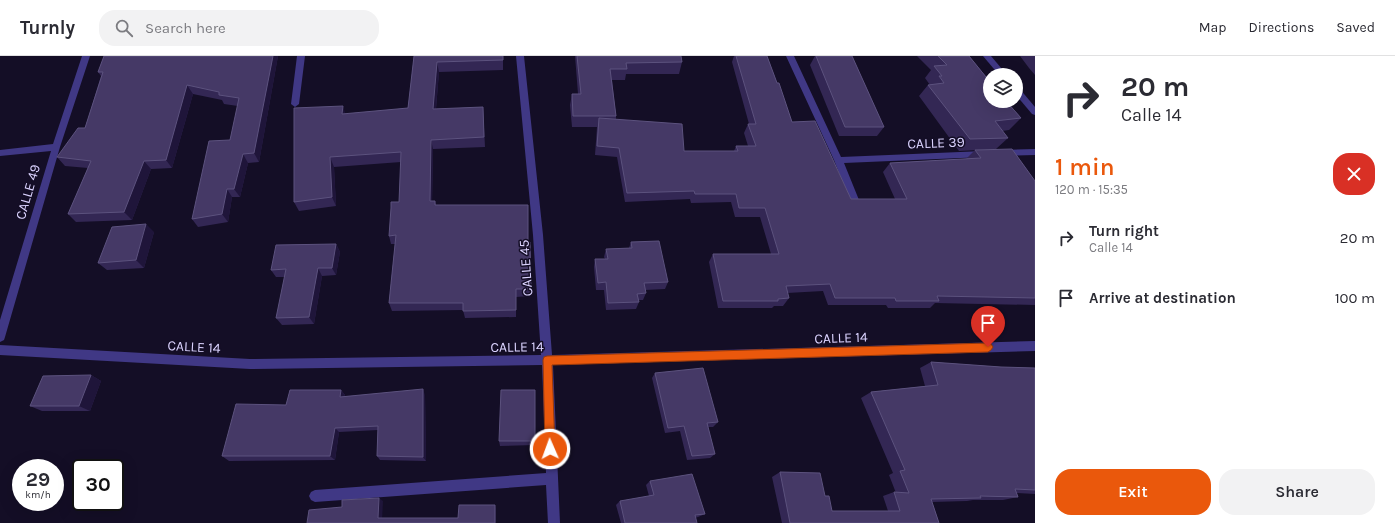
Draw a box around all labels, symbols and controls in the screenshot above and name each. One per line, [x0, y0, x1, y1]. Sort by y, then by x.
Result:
search box [99, 10, 379, 46]
text: Turnly [20, 17, 75, 39]
icon: search [113, 17, 135, 39]
text: Search here [145, 19, 226, 37]
text: Map [1199, 19, 1227, 36]
text: Directions [1249, 19, 1314, 36]
text: Saved [1336, 19, 1375, 36]
map controls [983, 68, 1023, 108]
button: layers [983, 68, 1023, 108]
text: 20 m [1121, 70, 1189, 103]
icon: right [1055, 72, 1107, 124]
text: Calle 14 [1121, 104, 1182, 126]
street label: CALLE 39 [907, 134, 965, 152]
text: 1 min [1055, 153, 1115, 181]
button: close [1333, 153, 1375, 195]
street label: CALLE 49 [12, 162, 44, 222]
text: 120 m · 15:35 [1055, 182, 1128, 197]
text: Turn right [1089, 222, 1159, 240]
icon: right [1055, 227, 1077, 249]
text: 20 m [1340, 229, 1375, 247]
street label: CALLE 45 [516, 239, 536, 297]
text: Calle 14 [1089, 240, 1133, 255]
icon: arrive [1055, 287, 1077, 309]
text: Arrive at destination [1089, 289, 1236, 307]
text: 100 m [1335, 289, 1375, 307]
pin [971, 306, 1005, 347]
icon: arrive [977, 312, 999, 334]
street label: CALLE 14 [814, 329, 868, 347]
street label: CALLE 14 [167, 337, 221, 357]
street label: CALLE 14 [490, 338, 544, 356]
position arrow [529, 428, 571, 470]
speed limit sign: 30 [72, 459, 124, 511]
text: 29 [26, 468, 50, 491]
button: Exit [1055, 469, 1211, 515]
button: Share [1219, 469, 1375, 515]
text: km/h [25, 489, 51, 501]

